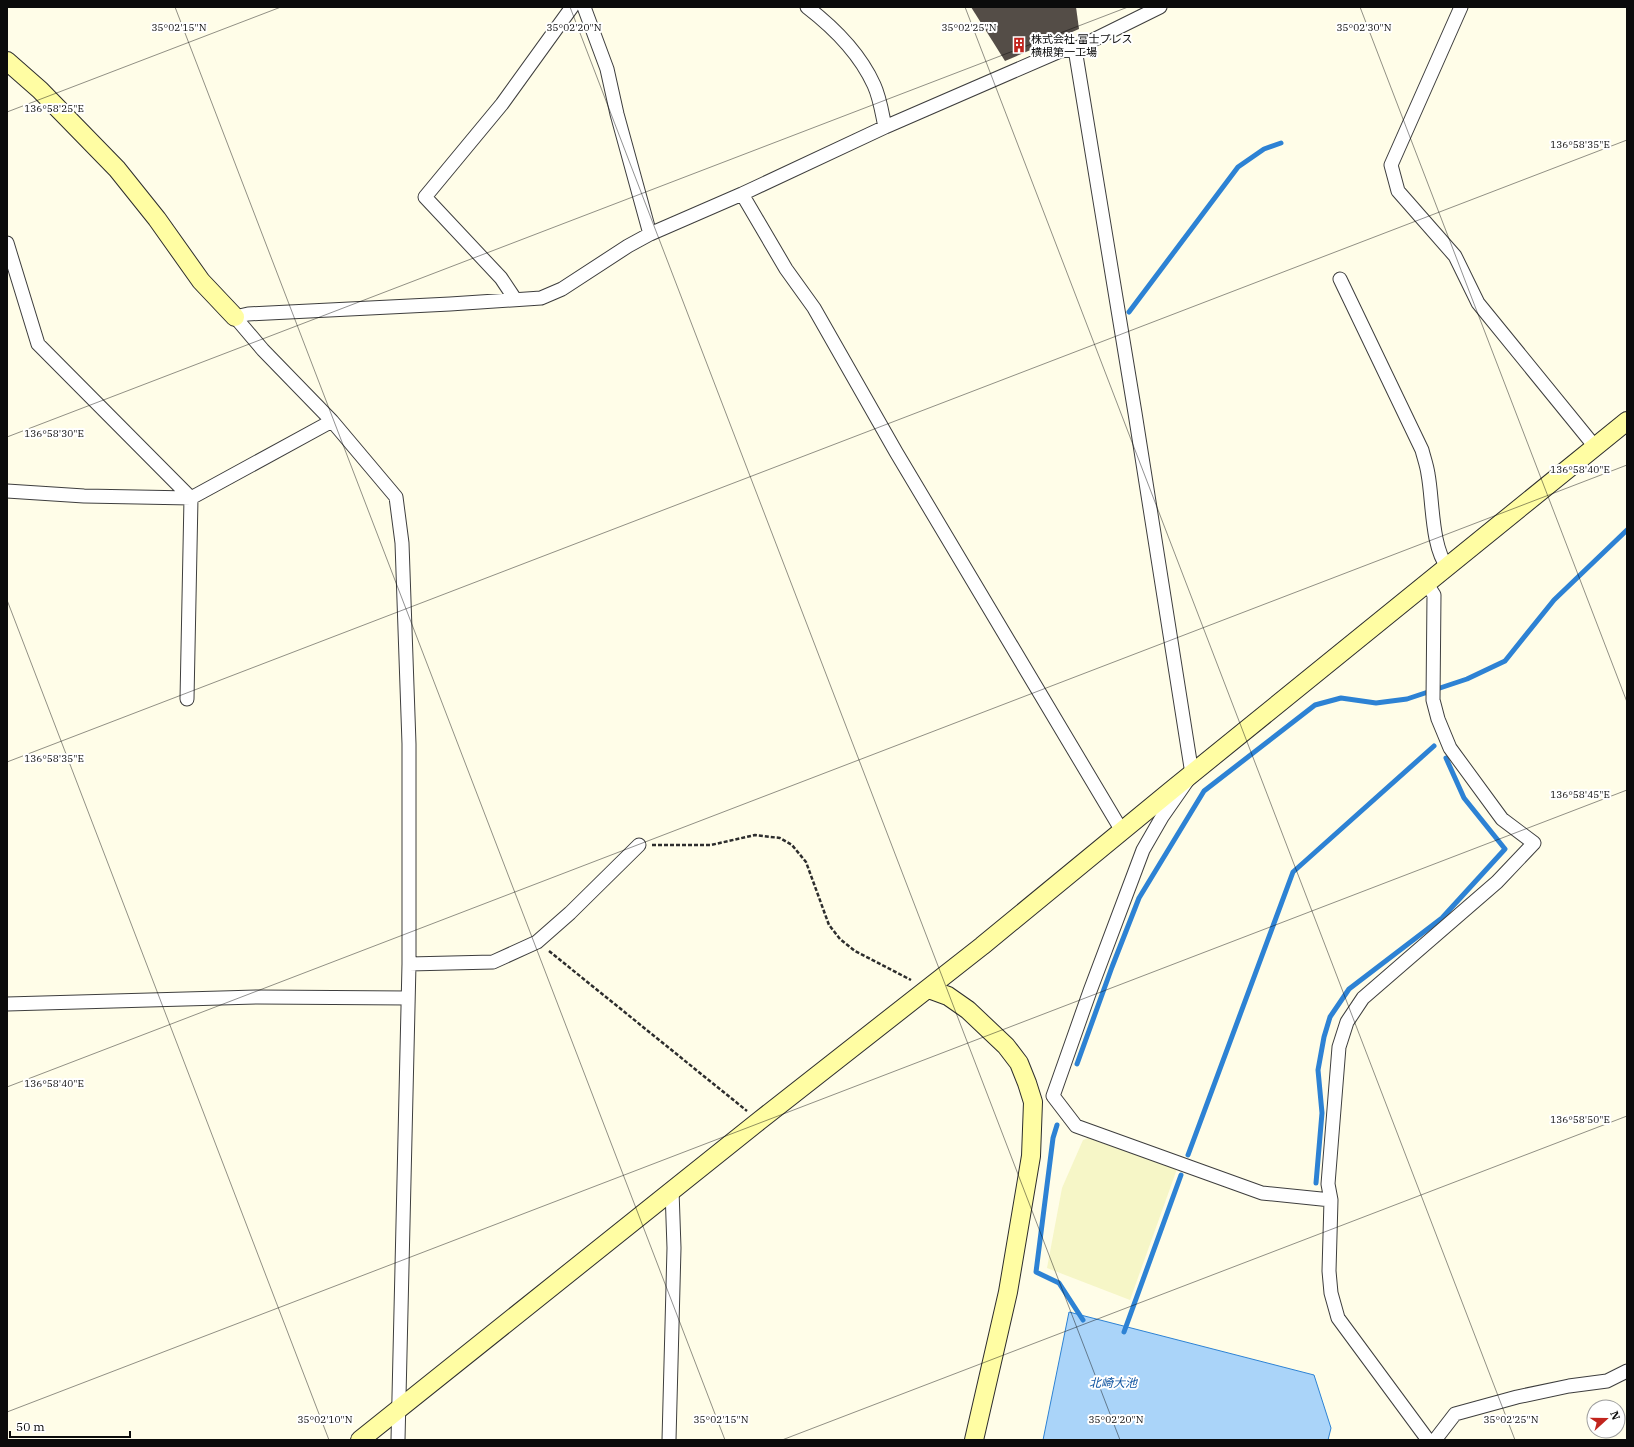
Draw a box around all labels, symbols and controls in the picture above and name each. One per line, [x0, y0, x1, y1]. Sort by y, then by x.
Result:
text: 35°02'15"N [152, 21, 207, 34]
text: 35°02'20"N [547, 21, 602, 34]
text: 35°02'25"N [942, 21, 997, 34]
text: 35°02'30"N [1337, 21, 1392, 34]
place label: 株式会社 富士プレス 横根第一工場 [1031, 32, 1133, 59]
building icon: 株式会社 富士プレス 横根第一工場 [1010, 36, 1028, 54]
text: 136°58'25"E [24, 102, 84, 115]
text: 136°58'35"E [1550, 138, 1610, 151]
text: 136°58'30"E [24, 427, 84, 440]
text: 136°58'40"E [1550, 463, 1610, 476]
text: 136°58'35"E [24, 752, 84, 765]
text: 136°58'45"E [1550, 788, 1610, 801]
text: 136°58'40"E [24, 1077, 84, 1090]
text: 136°58'50"E [1550, 1113, 1610, 1126]
water label: 北崎大池 [1089, 1375, 1138, 1390]
north arrow [1586, 1399, 1626, 1439]
text: N [1607, 1409, 1624, 1422]
scale bar [10, 1413, 130, 1439]
text: 35°02'10"N [298, 1413, 353, 1426]
text: 35°02'15"N [694, 1413, 749, 1426]
text: 35°02'20"N [1089, 1413, 1144, 1426]
text: 35°02'25"N [1484, 1413, 1539, 1426]
text: 50 m [16, 1419, 45, 1434]

